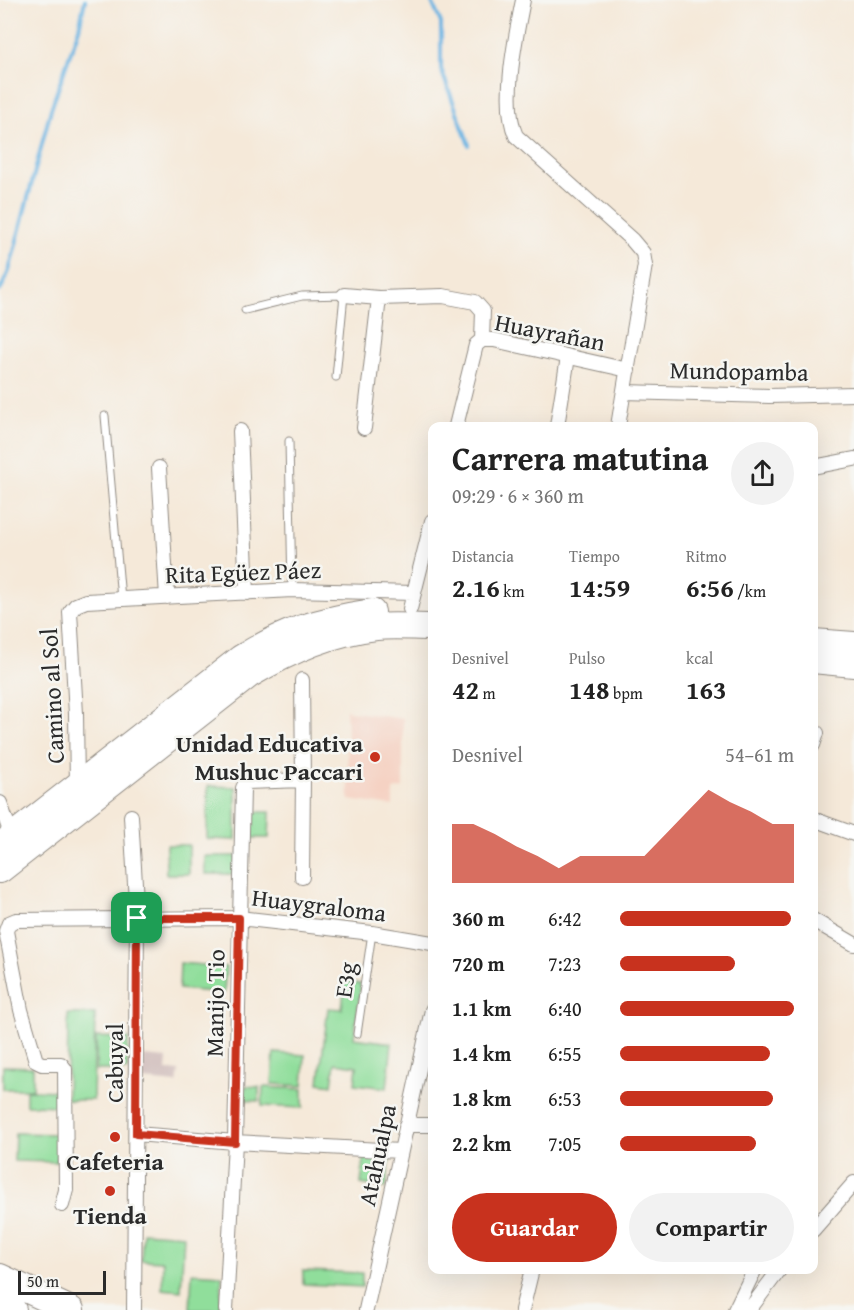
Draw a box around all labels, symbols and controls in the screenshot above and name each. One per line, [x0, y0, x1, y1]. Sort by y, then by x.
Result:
street label: Huayrañan [492, 304, 609, 360]
street label: Mundopamba [669, 352, 809, 390]
text: Carrera matutina [452, 434, 708, 482]
button: share [731, 442, 794, 505]
text: 09:29 · 6 × 360 m [452, 481, 584, 510]
text: Distancia [452, 544, 514, 568]
text: Tiempo [569, 544, 620, 568]
text: Ritmo [686, 544, 727, 568]
street label: Rita Egüez Páez [165, 552, 321, 592]
text: 2.16 [452, 568, 500, 607]
text: 14:59 [569, 568, 630, 607]
text: 6:56 [686, 568, 734, 607]
text: km [500, 579, 524, 603]
text: /km [734, 579, 766, 603]
street label: Camino al Sol [31, 627, 73, 765]
text: Desnivel [452, 646, 509, 670]
text: Pulso [569, 646, 605, 670]
text: kcal [686, 646, 713, 670]
text: 42 [452, 670, 479, 709]
text: 148 [569, 670, 609, 709]
text: 163 [686, 670, 726, 709]
text: m [479, 681, 496, 705]
text: bpm [609, 681, 643, 705]
place label: Unidad Educativa Mushuc Paccari [176, 726, 364, 789]
text: Desnivel [452, 740, 523, 769]
text: 54–61 m [725, 740, 794, 769]
marker: Unidad Educativa Mushuc Paccari [368, 750, 382, 764]
street label: Huaygraloma [250, 879, 389, 931]
pin [111, 892, 162, 943]
icon: arrive [120, 901, 153, 934]
text: 360 m [452, 904, 505, 933]
text: 6:42 [548, 904, 582, 933]
street label: Manijo Tio [197, 949, 233, 1057]
text: 720 m [452, 949, 505, 978]
text: 7:23 [548, 949, 582, 978]
street label: E3g [325, 960, 365, 1000]
text: 1.1 km [452, 994, 511, 1023]
text: 6:40 [548, 994, 582, 1023]
street label: Cabuyal [97, 1023, 132, 1103]
text: 1.4 km [452, 1039, 511, 1068]
text: 6:55 [548, 1039, 582, 1068]
text: 1.8 km [452, 1084, 511, 1113]
text: 6:53 [548, 1084, 582, 1113]
street label: Atahualpa [349, 1100, 405, 1209]
text: 2.2 km [452, 1129, 511, 1158]
text: 7:05 [548, 1129, 582, 1158]
marker: Cafeteria [108, 1130, 122, 1144]
place label: Cafeteria [66, 1144, 165, 1179]
marker: Tienda [103, 1184, 117, 1198]
button: Guardar [452, 1193, 617, 1262]
button: Compartir [629, 1193, 794, 1262]
place label: Tienda [73, 1198, 148, 1233]
scale bar [18, 1268, 106, 1296]
text: 50 m [27, 1269, 59, 1293]

